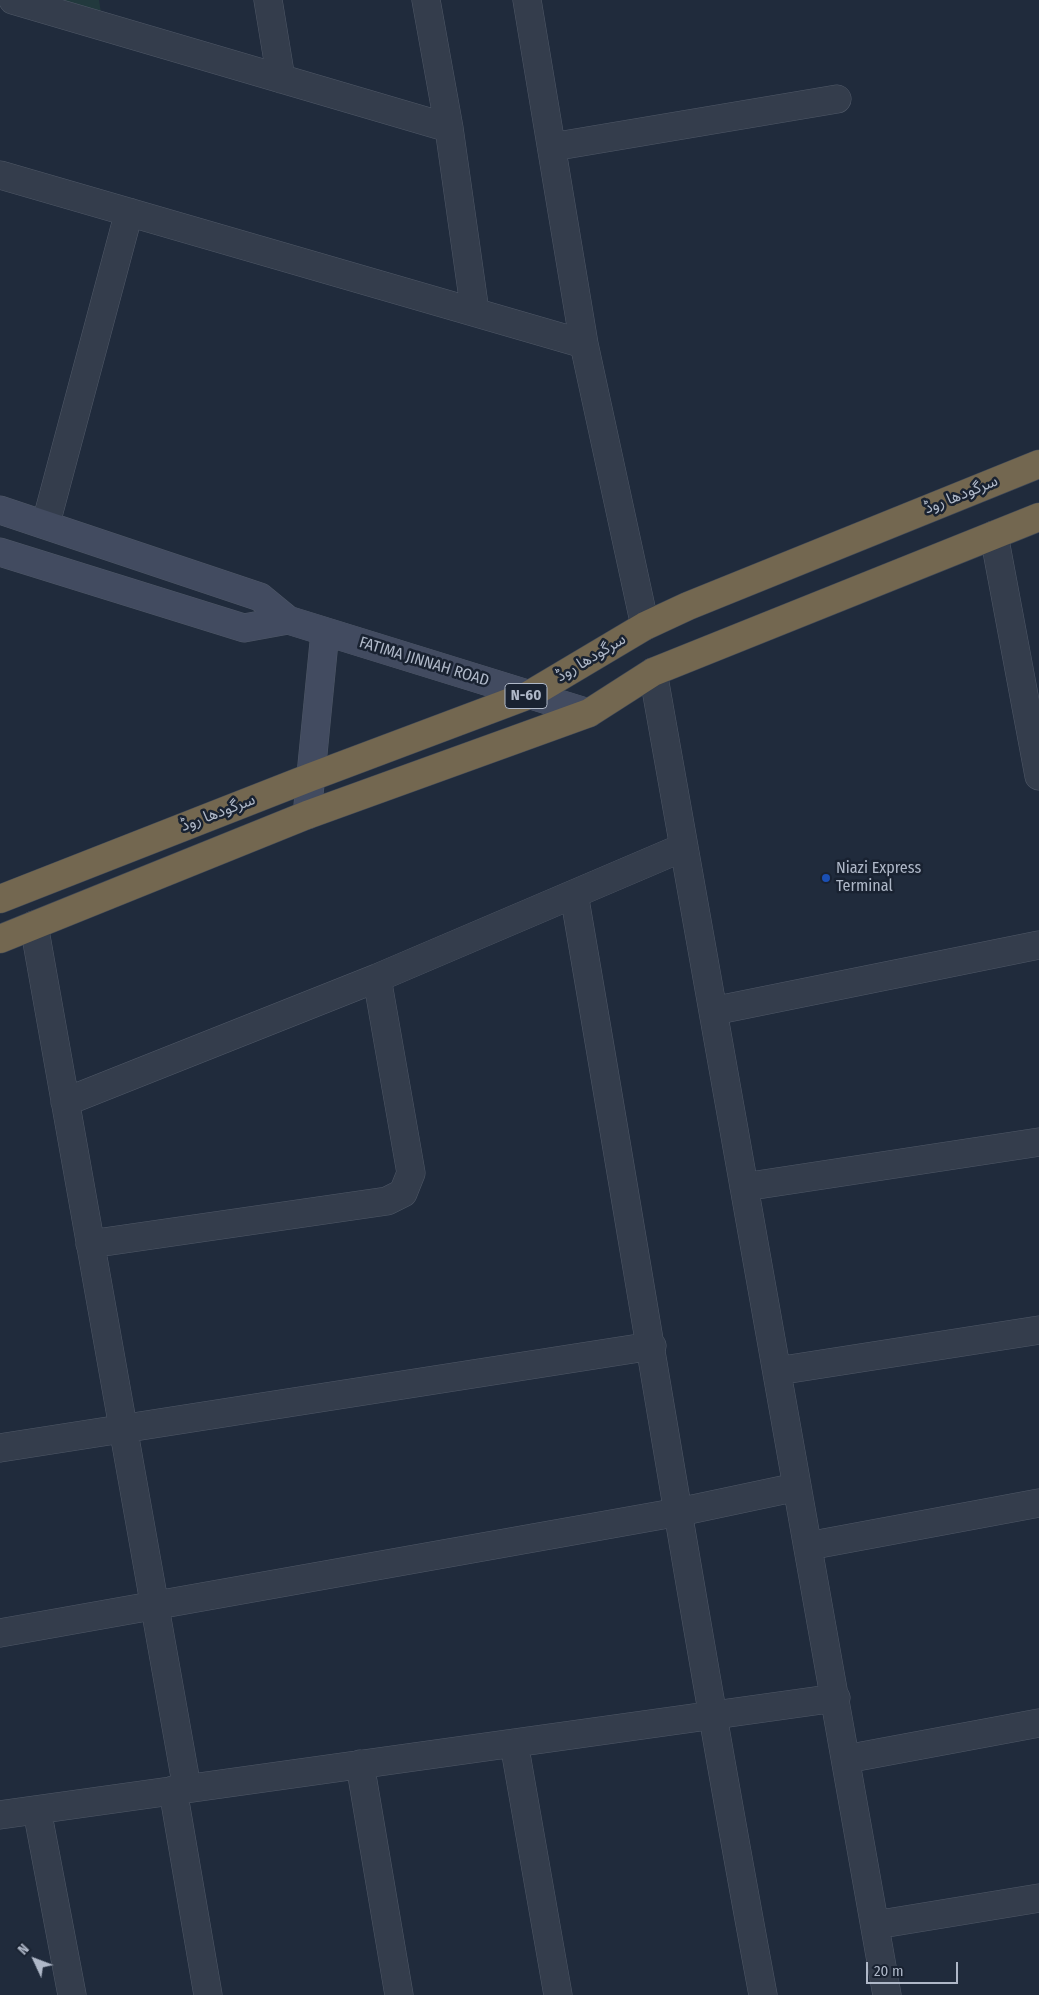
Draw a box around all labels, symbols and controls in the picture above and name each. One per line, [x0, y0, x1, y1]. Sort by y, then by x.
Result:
street label: سرگودھا روڈ [921, 471, 1001, 519]
street label: سرگودھا روڈ [553, 630, 629, 686]
street label: FATIMA JINNAH ROAD [357, 633, 491, 691]
road number: N-60 [505, 684, 547, 708]
street label: سرگودھا روڈ [178, 790, 258, 836]
place label: Niazi Express Terminal [836, 859, 921, 897]
marker: Niazi Express Terminal [820, 872, 832, 884]
north arrow [10, 1935, 60, 1985]
text: N [15, 1941, 33, 1958]
scale bar [869, 1952, 962, 1984]
text: 20 m [874, 1962, 904, 1980]

